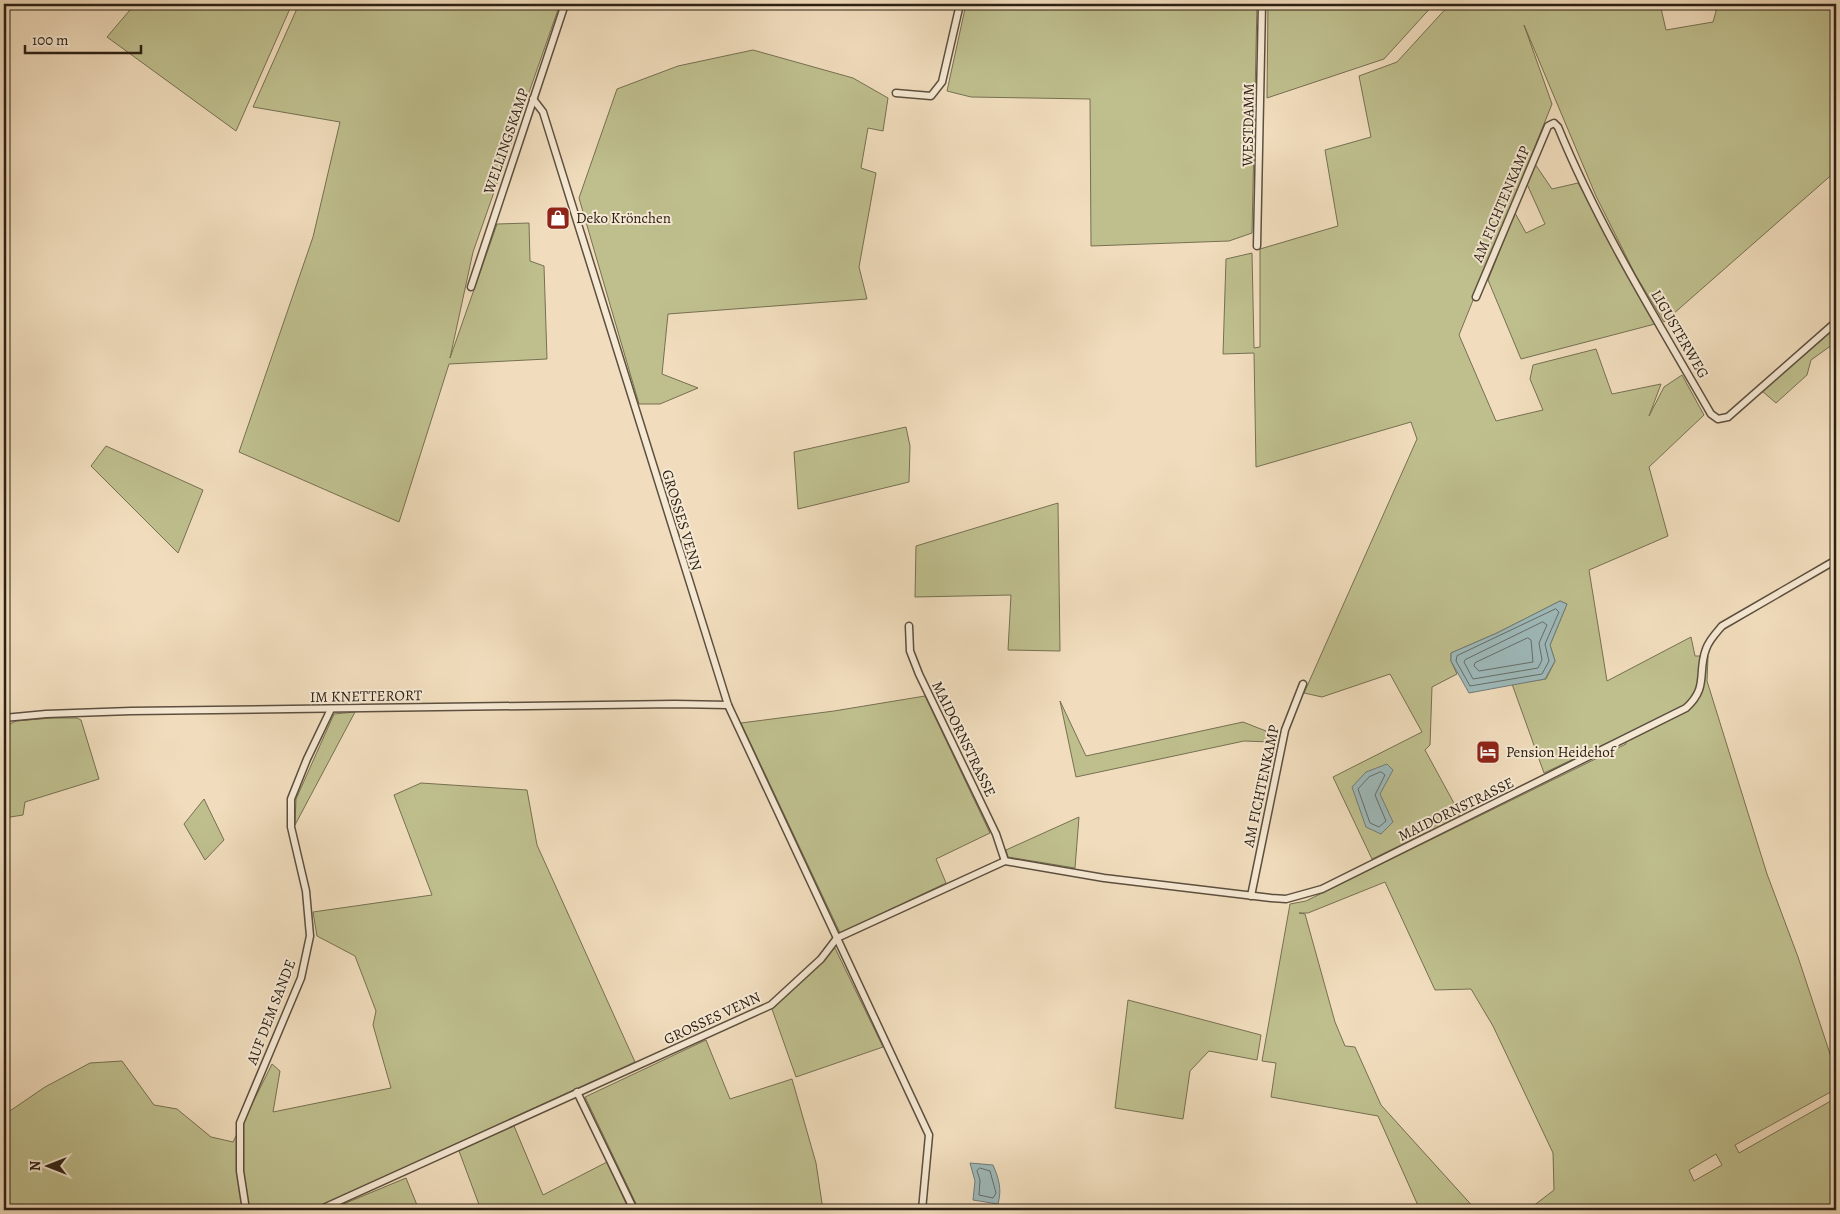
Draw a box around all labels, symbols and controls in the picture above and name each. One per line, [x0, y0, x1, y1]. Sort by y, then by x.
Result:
scale bar [25, 22, 141, 54]
text: 100 m [32, 30, 69, 50]
street label: WESTDAMM [1237, 83, 1259, 168]
street label: WELLINGSKAMP [478, 85, 533, 197]
street label: AM FICHTENKAMP [1467, 143, 1535, 266]
shop icon: Deko Krönchen [545, 205, 571, 231]
place label: Deko Krönchen [576, 208, 671, 228]
street label: LIGUSTERWEG [1647, 286, 1713, 382]
street label: GROSSES VENN [657, 467, 707, 573]
street label: MAIDORNSTRASSE [927, 678, 1001, 800]
street label: IM KNETTERORT [310, 685, 423, 707]
street label: AM FICHTENKAMP [1238, 723, 1284, 850]
hotel icon: Pension Heidehof [1475, 739, 1501, 765]
place label: Pension Heidehof [1506, 742, 1617, 762]
street label: MAIDORNSTRASSE [1395, 772, 1517, 846]
street label: AUF DEM SANDE [241, 956, 300, 1069]
street label: GROSSES VENN [660, 987, 764, 1049]
north arrow [22, 1142, 72, 1192]
text: N [26, 1161, 45, 1171]

